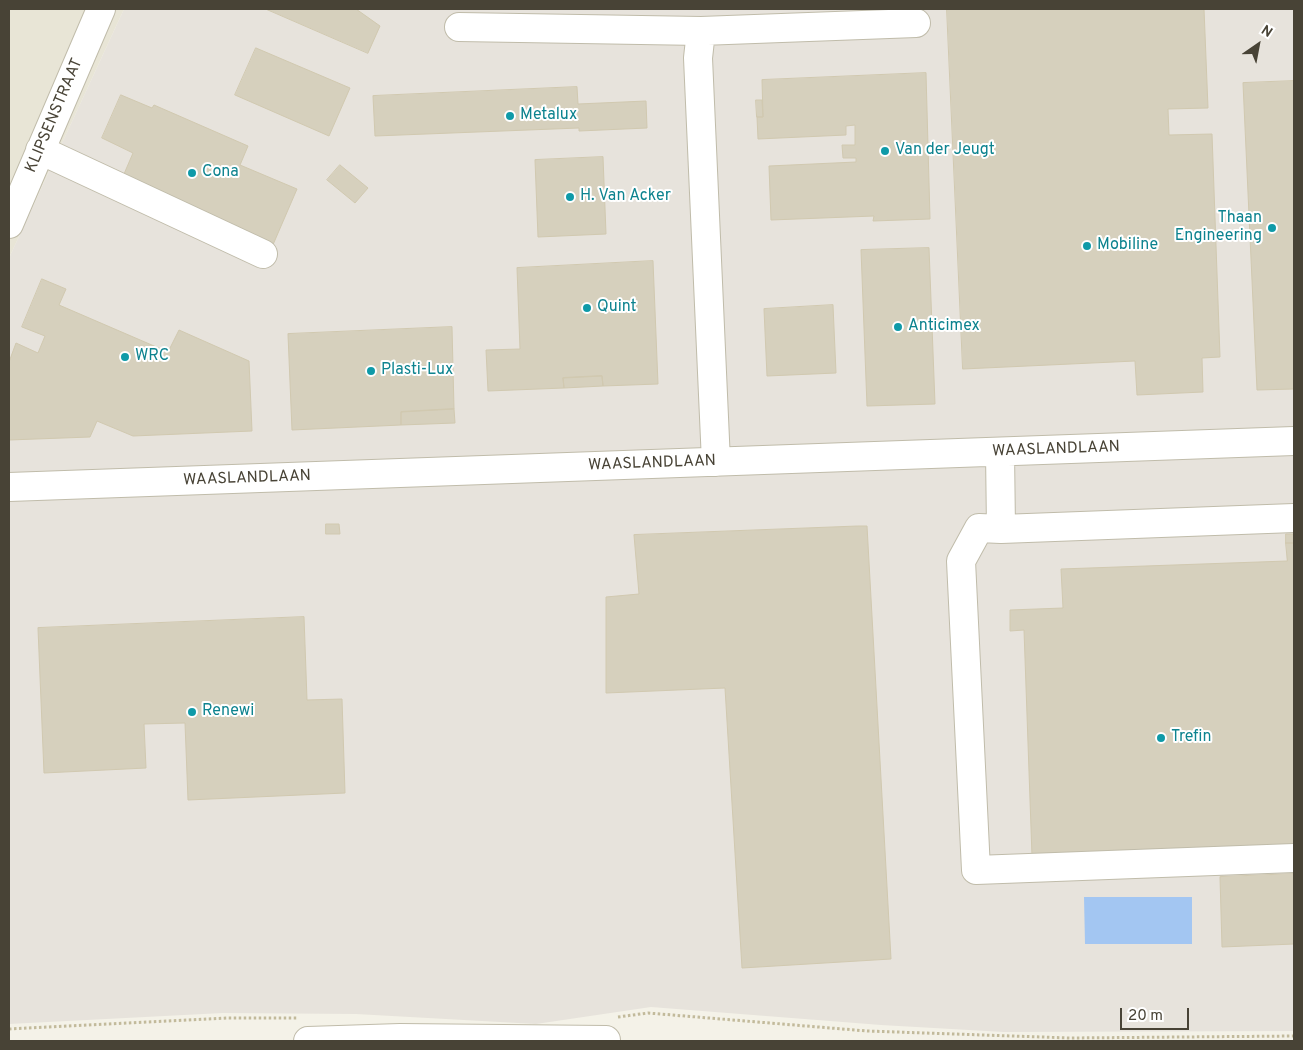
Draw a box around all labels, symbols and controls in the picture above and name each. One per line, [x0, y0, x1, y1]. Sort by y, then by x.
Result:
north arrow [1233, 20, 1283, 70]
text: N [1258, 22, 1275, 42]
street label: KLIPSENSTRAAT [22, 56, 88, 176]
place label: Metalux [520, 106, 577, 126]
marker: Metalux [504, 110, 516, 122]
place label: Van der Jeugt [895, 141, 995, 161]
marker: Van der Jeugt [879, 145, 891, 157]
place label: Cona [202, 163, 239, 183]
marker: Cona [186, 167, 198, 179]
place label: H. Van Acker [580, 187, 671, 207]
marker: H. Van Acker [564, 191, 576, 203]
place label: Thaan Engineering [1175, 209, 1262, 247]
marker: Thaan Engineering [1266, 222, 1278, 234]
place label: Mobiline [1097, 236, 1158, 256]
marker: Mobiline [1081, 240, 1093, 252]
place label: Quint [597, 298, 637, 318]
marker: Quint [581, 302, 593, 314]
place label: Anticimex [908, 317, 980, 337]
marker: Anticimex [892, 321, 904, 333]
place label: WRC [135, 347, 169, 367]
marker: WRC [119, 351, 131, 363]
place label: Plasti-Lux [381, 361, 453, 381]
marker: Plasti-Lux [365, 365, 377, 377]
street label: WAASLANDLAAN [992, 438, 1120, 462]
street label: WAASLANDLAAN [588, 452, 716, 476]
street label: WAASLANDLAAN [183, 467, 311, 491]
place label: Renewi [202, 702, 254, 722]
marker: Renewi [186, 706, 198, 718]
place label: Trefin [1171, 728, 1211, 748]
marker: Trefin [1155, 732, 1167, 744]
scale bar [1123, 998, 1192, 1030]
text: 20 m [1128, 1007, 1163, 1026]

